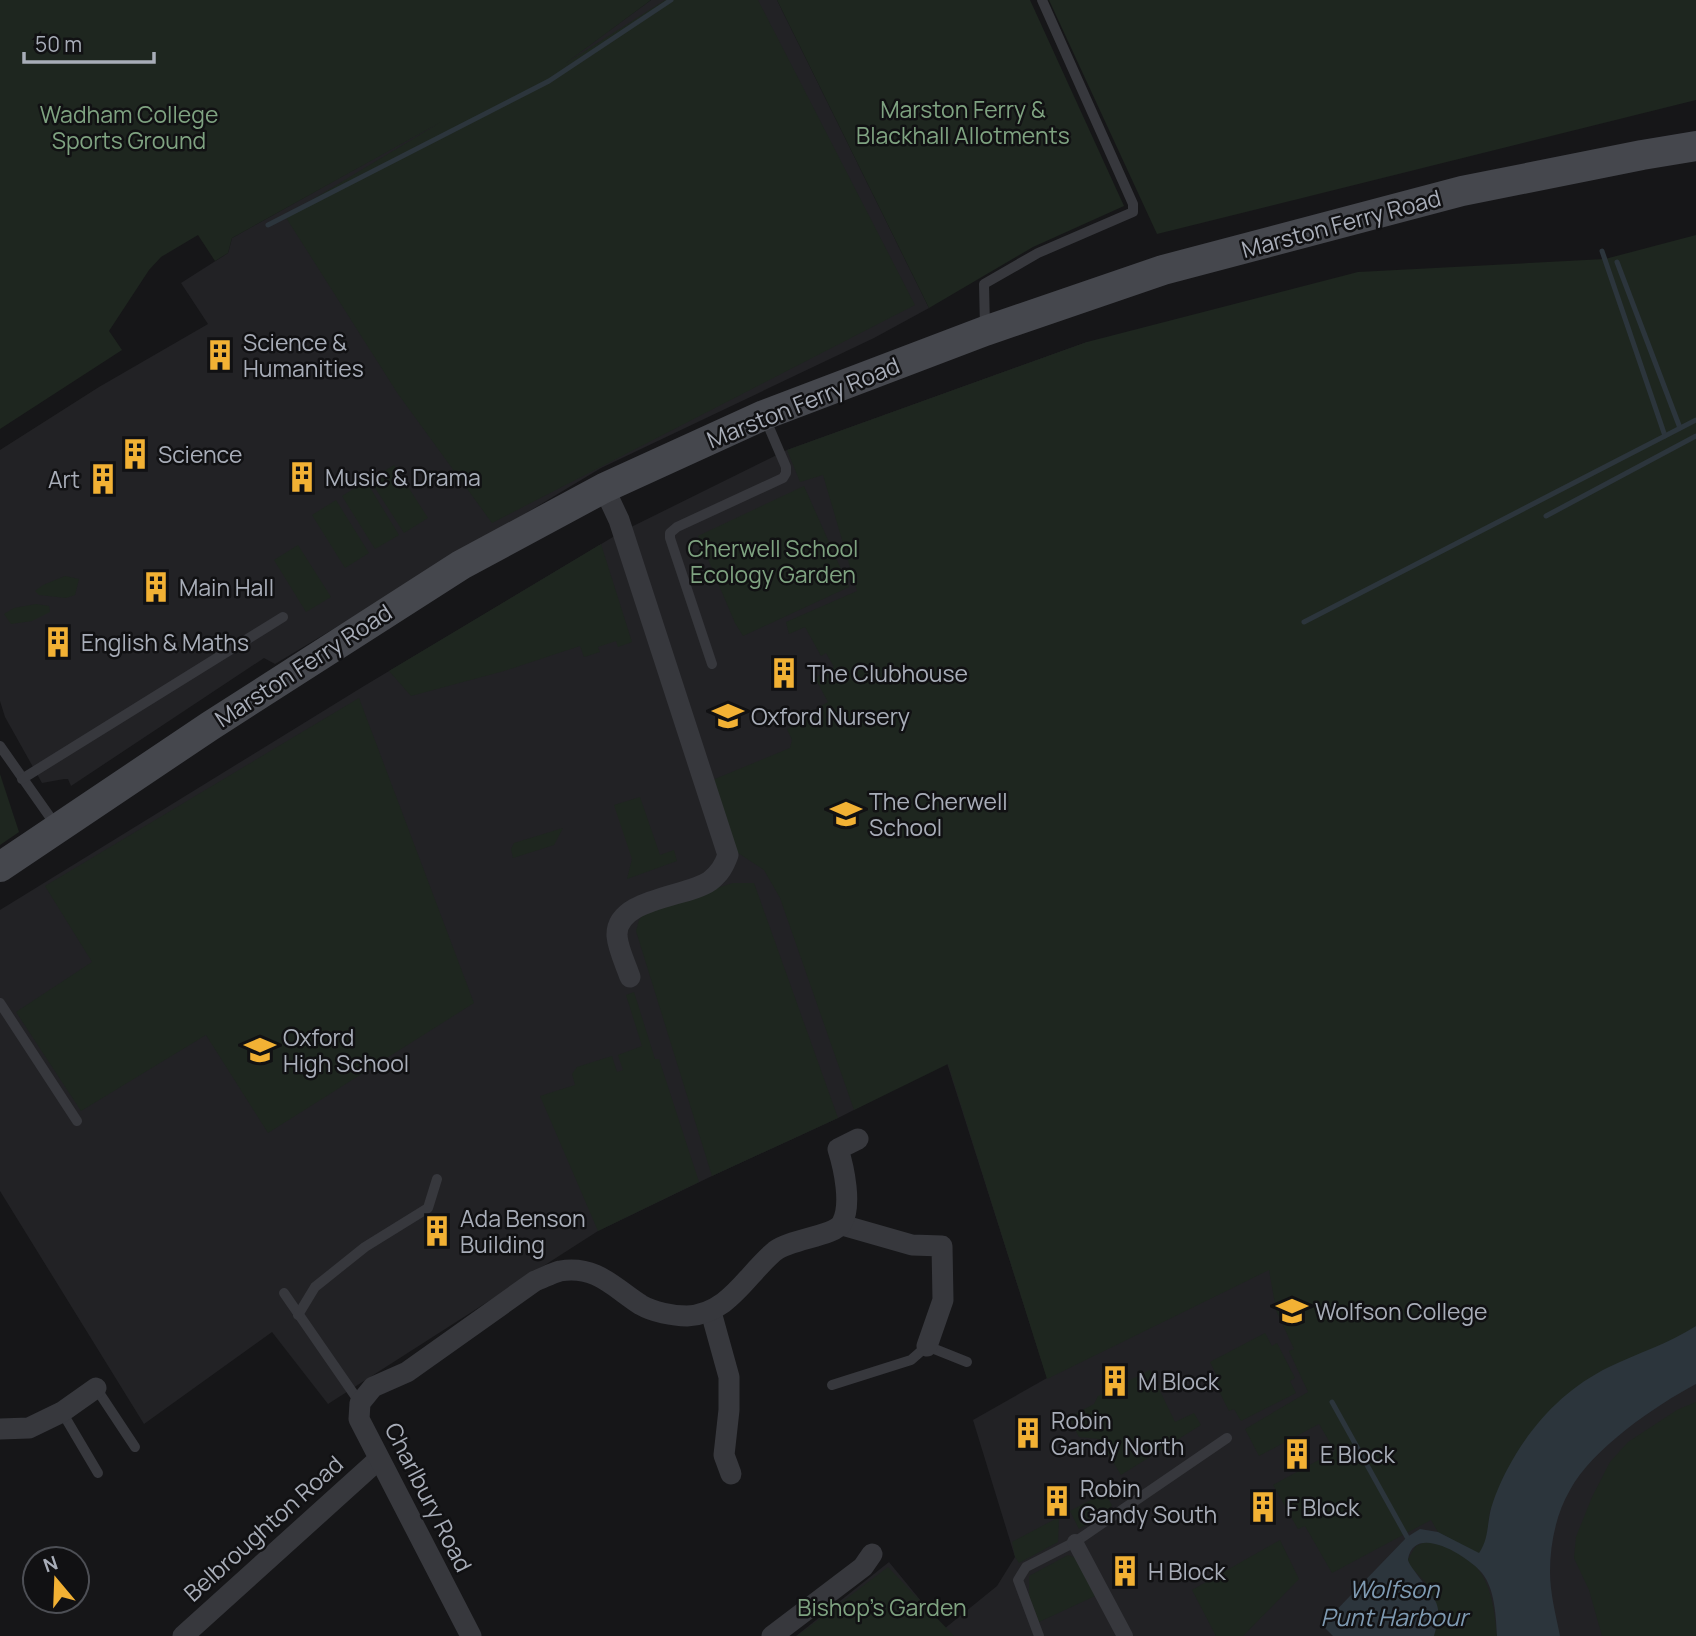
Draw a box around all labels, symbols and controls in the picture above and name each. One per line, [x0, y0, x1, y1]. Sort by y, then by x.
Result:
scale bar [24, 21, 154, 65]
text: 50 m [35, 30, 82, 58]
park label: Marston Ferry & Blackhall Allotments [856, 93, 1070, 151]
park label: Wadham College Sports Ground [40, 98, 218, 156]
street label: Marston Ferry Road [1238, 181, 1444, 265]
place label: Science & Humanities [243, 326, 364, 384]
building icon: Science & Humanities [203, 338, 237, 372]
street label: Marston Ferry Road [702, 349, 904, 455]
building icon: Science [118, 437, 152, 471]
place label: Science [158, 438, 242, 470]
building icon: Music & Drama [285, 460, 319, 494]
place label: Music & Drama [325, 461, 481, 493]
building icon: Art [86, 462, 120, 496]
place label: Art [48, 463, 80, 495]
park label: Cherwell School Ecology Garden [688, 532, 858, 590]
building icon: Main Hall [139, 570, 173, 604]
place label: Main Hall [179, 571, 274, 603]
street label: Marston Ferry Road [208, 596, 398, 734]
building icon: English & Maths [41, 625, 75, 659]
place label: English & Maths [81, 626, 249, 658]
building icon: The Clubhouse [767, 656, 801, 690]
place label: The Clubhouse [807, 657, 968, 689]
school or university icon: Oxford Nursery [711, 699, 745, 733]
place label: Oxford Nursery [751, 700, 910, 732]
place label: The Cherwell School [869, 785, 1008, 843]
school or university icon: The Cherwell School [829, 797, 863, 831]
place label: Oxford High School [283, 1021, 409, 1079]
school or university icon: Oxford High School [243, 1033, 277, 1067]
place label: Ada Benson Building [460, 1202, 586, 1260]
building icon: Ada Benson Building [420, 1214, 454, 1248]
school or university icon: Wolfson College [1275, 1294, 1309, 1328]
place label: Wolfson College [1315, 1295, 1488, 1327]
building icon: M Block [1098, 1364, 1132, 1398]
place label: M Block [1138, 1365, 1220, 1397]
place label: Robin Gandy North [1051, 1404, 1184, 1462]
building icon: Robin Gandy North [1011, 1416, 1045, 1450]
street label: Charlbury Road [378, 1417, 480, 1577]
building icon: E Block [1280, 1437, 1314, 1471]
place label: E Block [1320, 1438, 1396, 1470]
street label: Belbroughton Road [176, 1448, 350, 1608]
place label: Robin Gandy South [1080, 1472, 1217, 1530]
building icon: Robin Gandy South [1040, 1484, 1074, 1518]
building icon: F Block [1246, 1490, 1280, 1524]
place label: F Block [1286, 1491, 1360, 1523]
north arrow [21, 1545, 91, 1615]
text: N [40, 1549, 61, 1578]
building icon: H Block [1108, 1554, 1142, 1588]
place label: H Block [1148, 1555, 1226, 1587]
water label: Wolfson Punt Harbour [1320, 1572, 1471, 1633]
park label: Bishop's Garden [797, 1591, 967, 1623]

